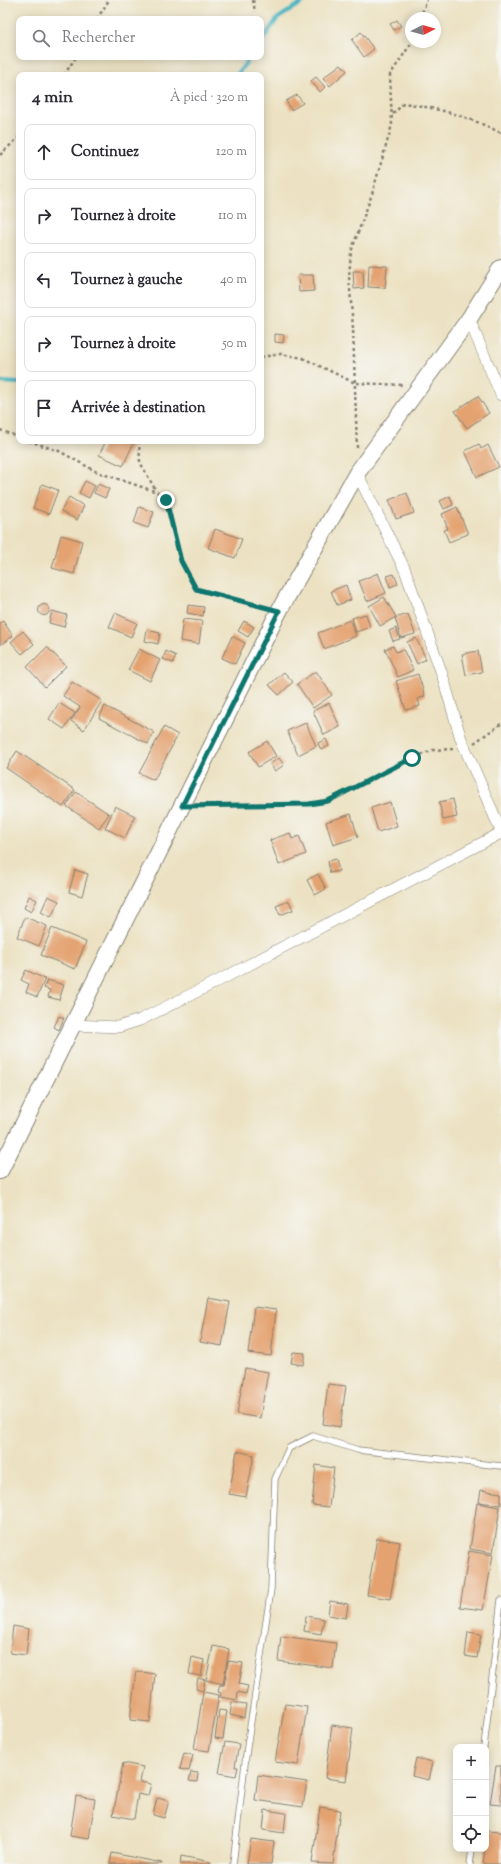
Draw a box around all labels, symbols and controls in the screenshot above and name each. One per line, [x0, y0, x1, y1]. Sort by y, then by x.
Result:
north arrow [405, 12, 441, 48]
search box [16, 16, 264, 60]
icon: search [30, 27, 52, 49]
text: Rechercher [62, 28, 135, 49]
text: 4 min [32, 86, 73, 110]
text: À pied · 320 m [170, 89, 248, 107]
icon: ahead [33, 141, 55, 163]
text: Continuez [71, 142, 139, 163]
text: 120 m [216, 143, 247, 161]
icon: right [33, 205, 55, 227]
text: Tournez à droite [71, 206, 176, 227]
text: 110 m [218, 207, 247, 225]
icon: left [33, 269, 55, 291]
text: Tournez à gauche [71, 270, 182, 291]
text: 40 m [220, 271, 247, 289]
icon: right [33, 333, 55, 355]
text: Tournez à droite [71, 334, 176, 355]
text: 50 m [222, 335, 247, 353]
icon: arrive [33, 397, 55, 419]
text: Arrivée à destination [71, 398, 206, 419]
route end [157, 491, 175, 509]
route start [403, 749, 421, 767]
map controls [453, 1744, 489, 1852]
button: + [453, 1744, 489, 1780]
button: − [453, 1780, 489, 1816]
button: locate [453, 1816, 489, 1852]

